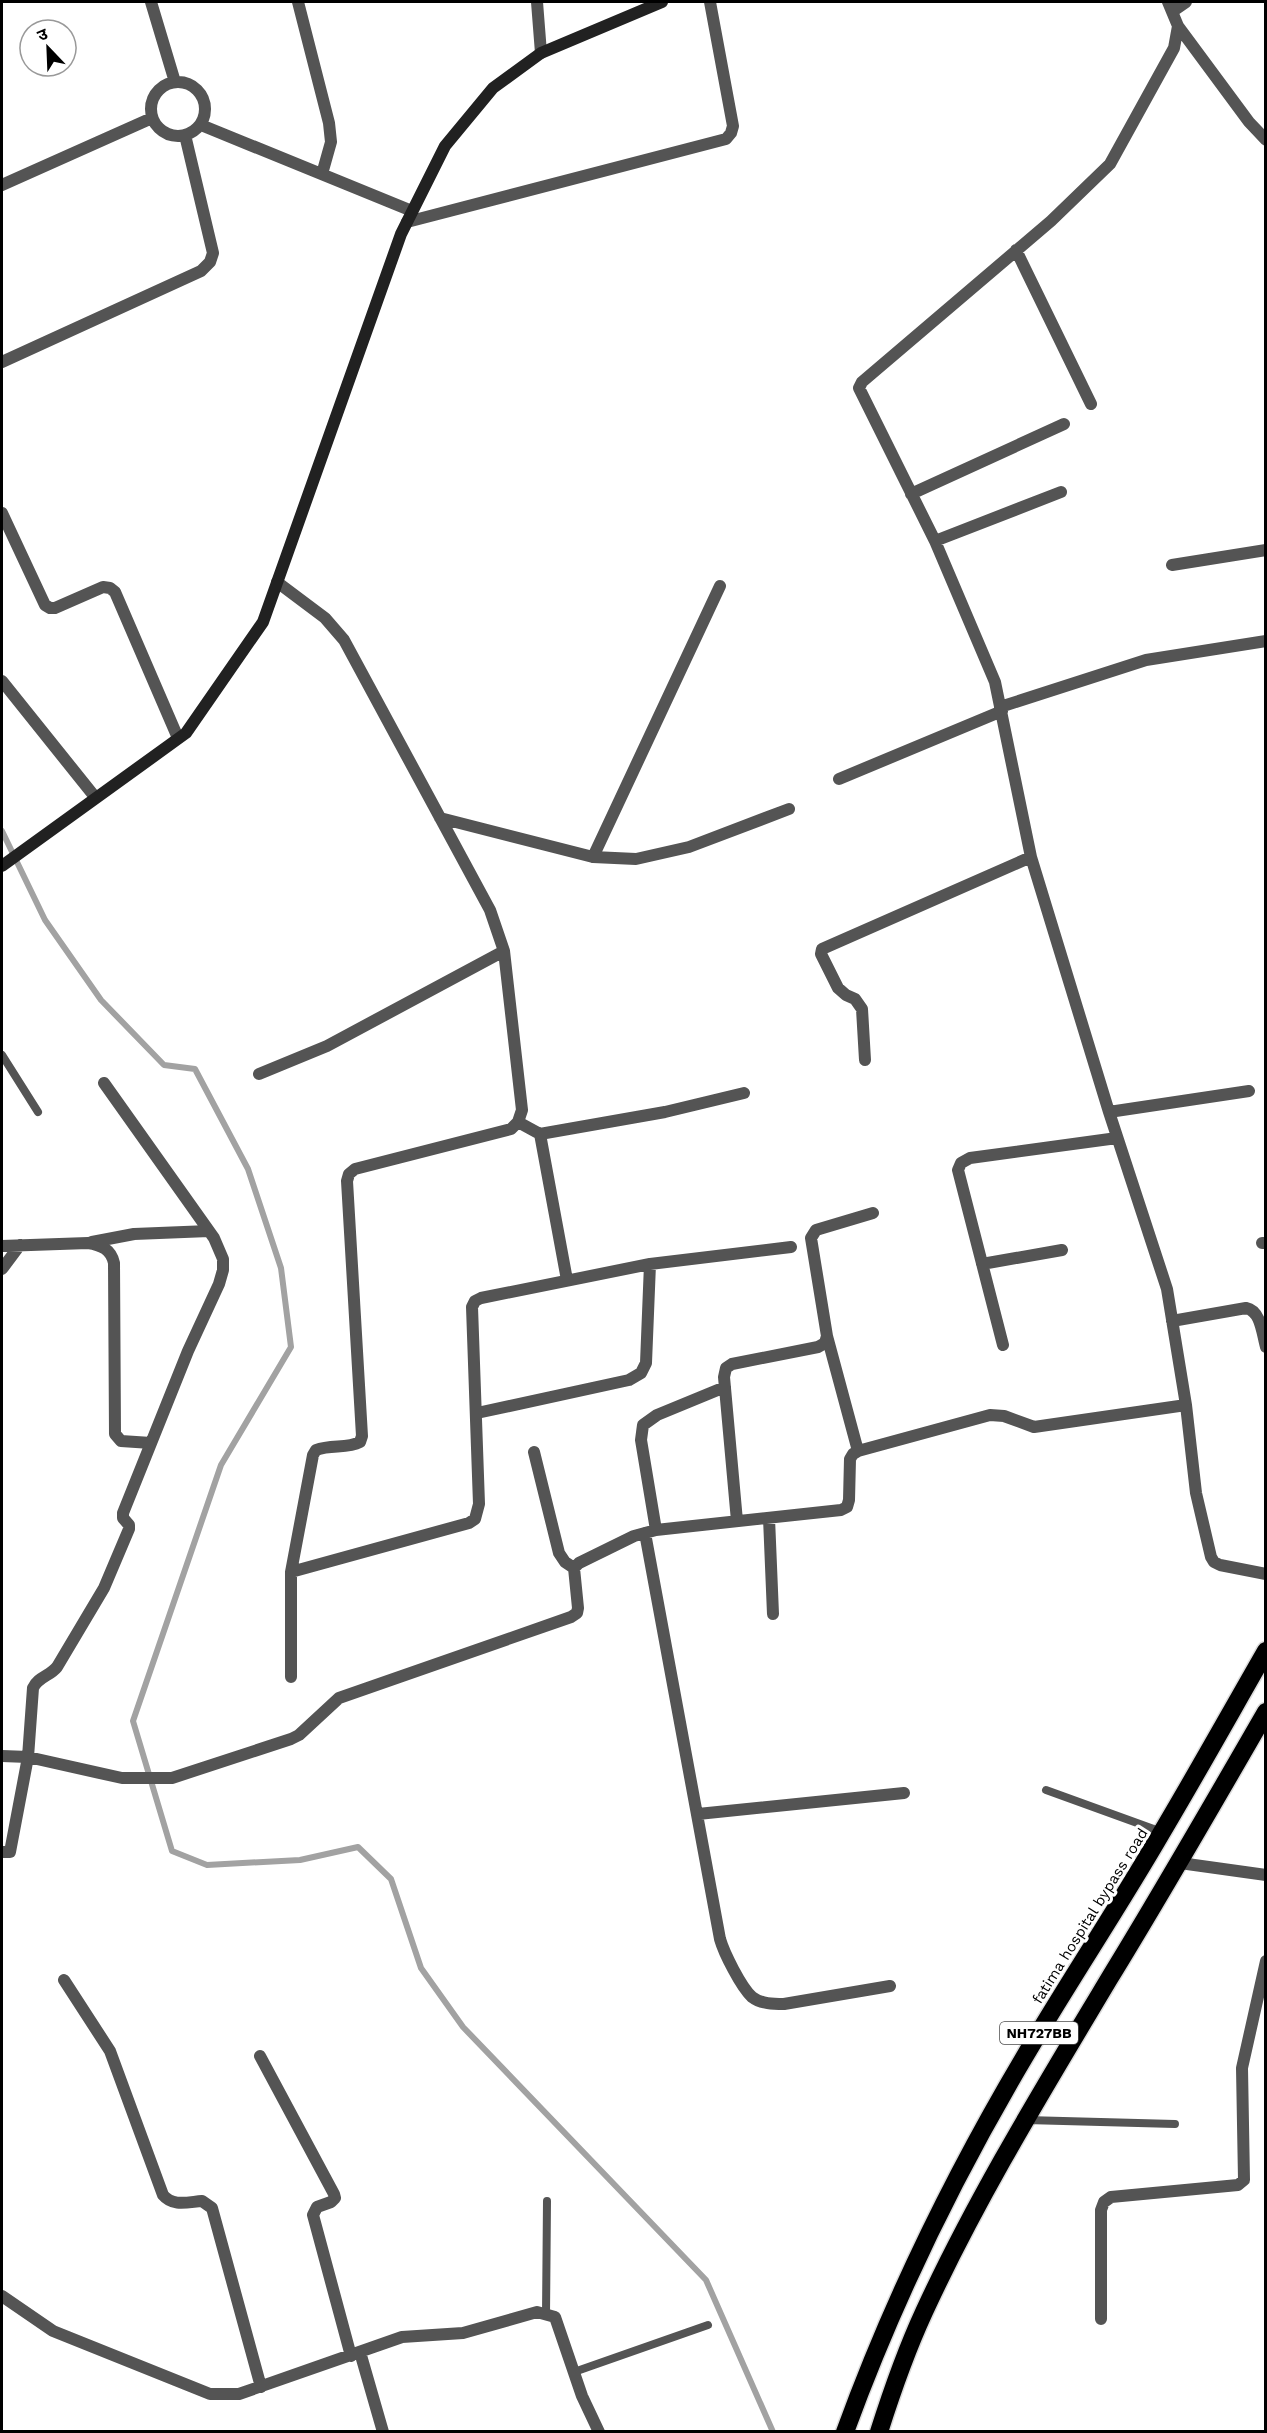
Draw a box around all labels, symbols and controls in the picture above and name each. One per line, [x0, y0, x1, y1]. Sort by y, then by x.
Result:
north arrow [18, 18, 78, 78]
text: उ [34, 24, 51, 45]
street label: fatima hospital bypass road [1028, 1825, 1152, 2007]
road number: NH727BB [1000, 2022, 1078, 2044]

